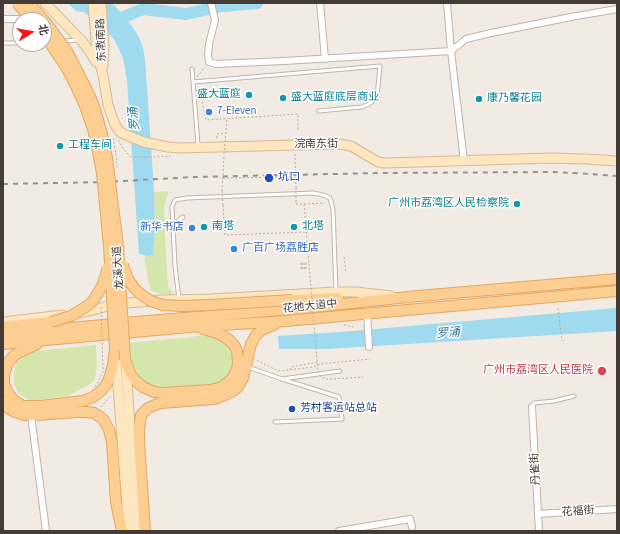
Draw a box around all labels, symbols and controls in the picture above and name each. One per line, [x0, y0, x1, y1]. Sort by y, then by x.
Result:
north arrow [12, 12, 52, 52]
street label: 东漖南路 [95, 18, 109, 62]
text: 北 [35, 23, 52, 37]
place label: 盛大蓝庭 [197, 88, 241, 102]
marker: 盛大蓝庭 [244, 90, 254, 100]
place label: 盛大蓝庭底层商业 [291, 91, 379, 105]
place label: 康乃馨花园 [487, 92, 542, 106]
marker: 盛大蓝庭底层商业 [278, 93, 288, 103]
marker: 康乃馨花园 [474, 94, 484, 104]
place label: 7-Eleven [217, 105, 257, 119]
water label: 罗涌 [127, 106, 143, 132]
marker: 7-Eleven [204, 107, 214, 117]
street label: 浣南东街 [294, 138, 338, 152]
place label: 工程车间 [68, 139, 112, 153]
marker: 工程车间 [55, 141, 65, 151]
place label: 坑口 [278, 171, 300, 185]
marker: 坑口 [263, 172, 275, 184]
place label: 广州市荔湾区人民检察院 [388, 197, 509, 211]
marker: 广州市荔湾区人民检察院 [512, 199, 522, 209]
place label: 南塔 [212, 220, 234, 234]
place label: 北塔 [302, 220, 324, 234]
place label: 新华书店 [140, 221, 184, 235]
marker: 南塔 [199, 222, 209, 232]
marker: 北塔 [289, 222, 299, 232]
marker: 新华书店 [187, 223, 197, 233]
place label: 广百广场荔胜店 [242, 242, 319, 256]
marker: 广百广场荔胜店 [229, 244, 239, 254]
street label: 龙溪大道 [111, 246, 127, 290]
street label: 花地大道中 [282, 298, 338, 316]
water label: 罗涌 [436, 326, 460, 342]
place label: 广州市荔湾区人民医院 [483, 364, 593, 378]
marker: 广州市荔湾区人民医院 [596, 365, 608, 377]
place label: 芳村客运站总站 [300, 402, 377, 416]
marker: 芳村客运站总站 [287, 404, 297, 414]
street label: 丹雀街 [529, 452, 543, 486]
street label: 花福街 [561, 504, 595, 520]

